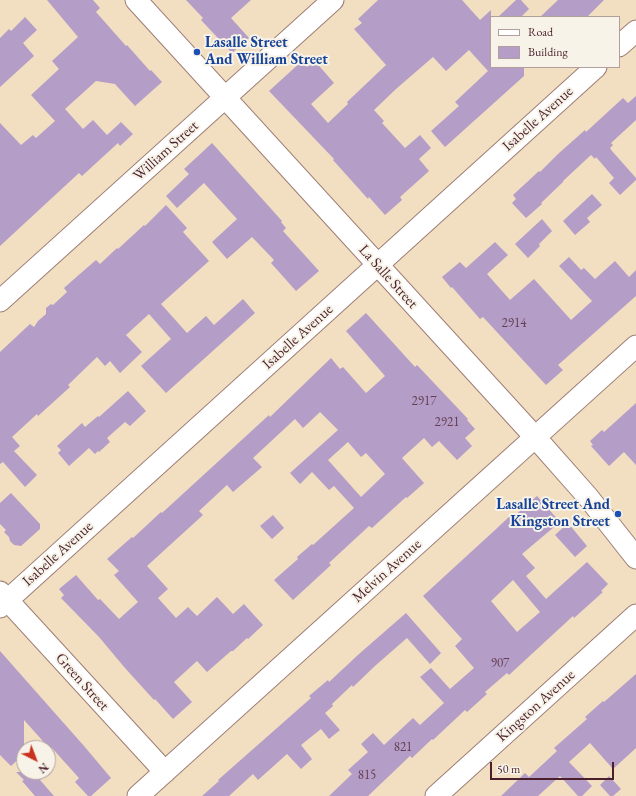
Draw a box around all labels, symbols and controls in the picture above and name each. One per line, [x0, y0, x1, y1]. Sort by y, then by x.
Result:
legend [490, 16, 620, 68]
text: Road [528, 24, 553, 40]
place label: Lasalle Street And William Street [205, 34, 328, 69]
text: Building [528, 44, 568, 60]
marker: Lasalle Street And William Street [192, 47, 202, 57]
street label: Isabelle Avenue [499, 83, 577, 155]
street label: William Street [130, 117, 202, 185]
street label: La Salle Street [355, 241, 421, 313]
street label: Isabelle Avenue [259, 301, 337, 373]
house number: 2914 [502, 315, 526, 331]
house number: 2917 [412, 393, 436, 409]
house number: 2921 [435, 414, 459, 430]
place label: Lasalle Street And Kingston Street [496, 496, 610, 531]
marker: Lasalle Street And Kingston Street [613, 509, 623, 519]
street label: Isabelle Avenue [19, 518, 97, 590]
street label: Melvin Avenue [349, 535, 425, 607]
street label: Green Street [51, 649, 113, 715]
house number: 907 [491, 655, 509, 671]
street label: Kingston Avenue [493, 666, 579, 746]
house number: 821 [394, 739, 412, 755]
north arrow [16, 740, 56, 780]
scale bar [492, 754, 616, 780]
text: N [35, 760, 51, 776]
text: 50 m [497, 761, 520, 777]
house number: 815 [358, 767, 376, 783]

